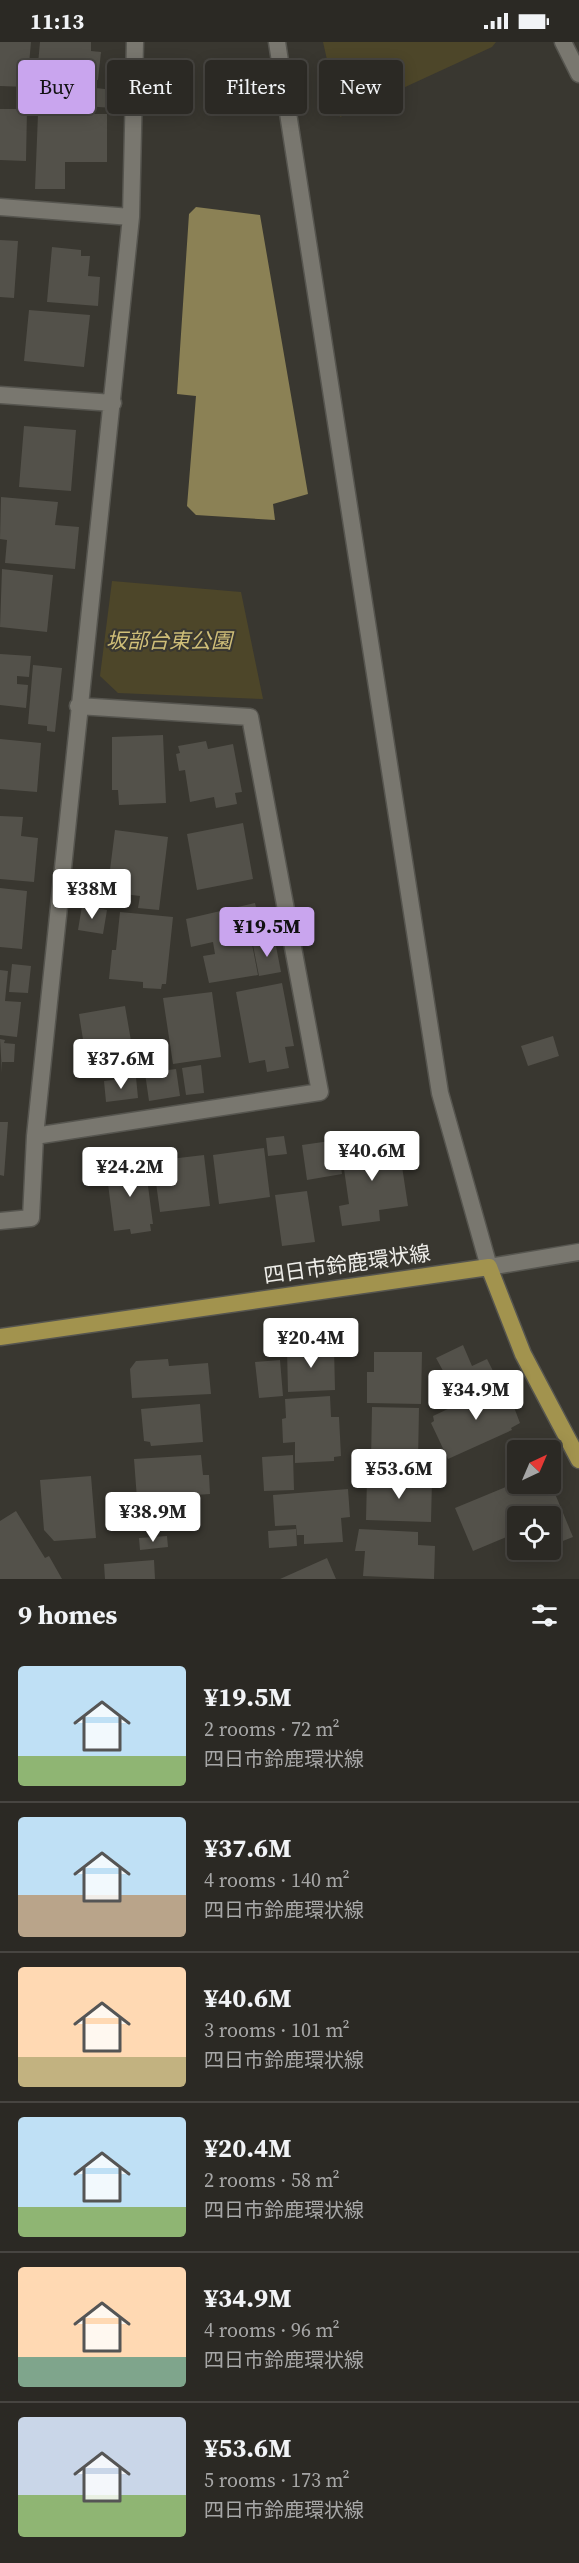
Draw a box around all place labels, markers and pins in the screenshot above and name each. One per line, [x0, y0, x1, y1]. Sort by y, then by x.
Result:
pin: ¥38M [56, 869, 128, 920]
pin: ¥19.5M [218, 907, 316, 958]
pin: ¥37.6M [72, 1039, 170, 1090]
pin: ¥40.6M [323, 1131, 421, 1182]
pin: ¥24.2M [81, 1147, 179, 1198]
pin: ¥20.4M [262, 1318, 360, 1369]
pin: ¥34.9M [427, 1370, 525, 1421]
pin: ¥53.6M [350, 1449, 448, 1500]
pin: ¥38.9M [104, 1492, 202, 1543]

